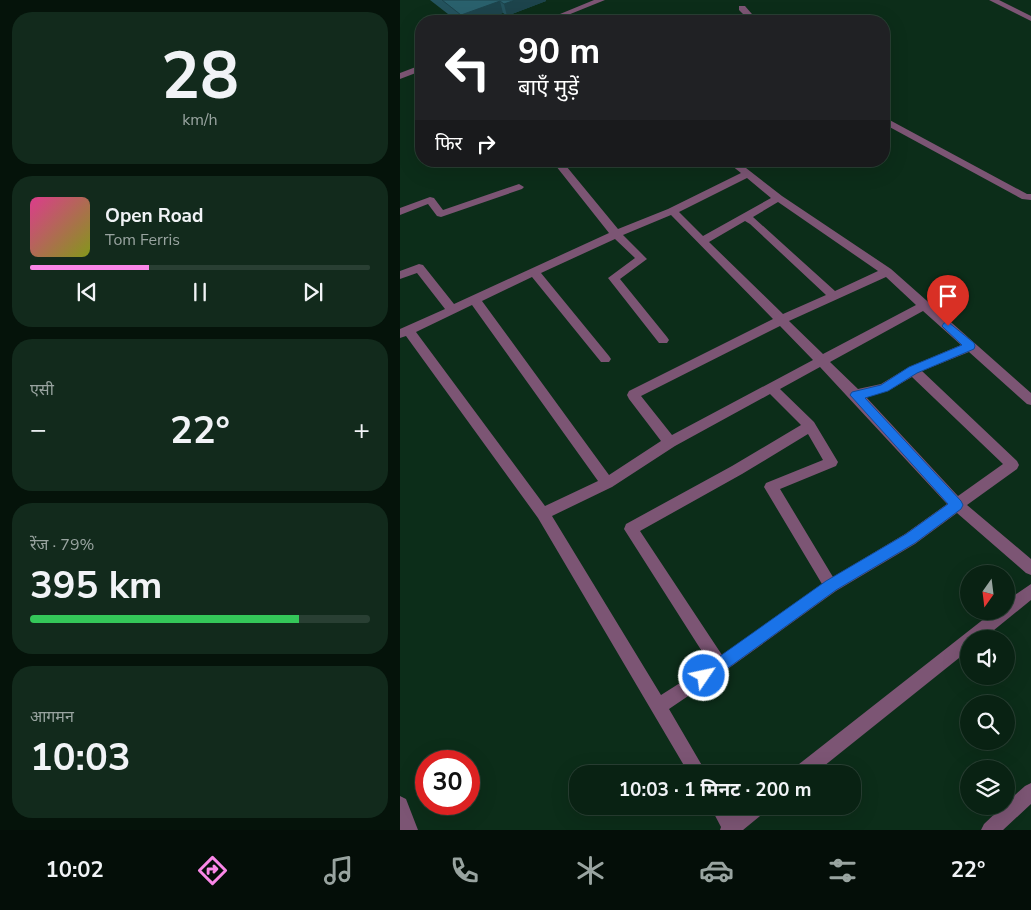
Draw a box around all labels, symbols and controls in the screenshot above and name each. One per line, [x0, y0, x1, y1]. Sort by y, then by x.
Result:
text: 90 m [518, 28, 600, 75]
text: 28 [161, 32, 239, 121]
icon: left [435, 35, 500, 100]
text: बाएँ मुड़ें [518, 73, 579, 103]
text: km/h [182, 109, 218, 131]
icon: right [472, 130, 500, 158]
text: फिर [435, 131, 462, 157]
text: Open Road [105, 203, 203, 229]
text: Tom Ferris [105, 229, 180, 251]
pin [927, 275, 969, 326]
icon: previous [73, 278, 101, 306]
icon: pause [186, 278, 214, 306]
icon: next [299, 278, 327, 306]
icon: arrive [934, 282, 962, 310]
text: एसी [30, 379, 54, 401]
text: 22° [170, 405, 230, 456]
text: − [30, 411, 47, 449]
text: + [353, 411, 370, 449]
text: रेंज · 79% [30, 534, 94, 556]
text: 395 km [30, 560, 162, 611]
north arrow [960, 565, 1015, 620]
map controls [960, 565, 1015, 815]
button: sound [960, 630, 1015, 685]
position arrow [677, 649, 729, 701]
button: search [960, 695, 1015, 750]
text: आगमन [30, 706, 74, 728]
text: 10:03 [30, 732, 131, 783]
speed limit sign: 30 [415, 750, 480, 815]
button: layers [960, 760, 1015, 815]
text: 10:03 · 1 मिनट · 200 m [619, 777, 811, 803]
icon: directions [195, 853, 230, 888]
icon: music [321, 853, 356, 888]
icon: phone [447, 853, 482, 888]
icon: climate [573, 853, 608, 888]
icon: car [699, 853, 734, 888]
icon: filters [825, 853, 860, 888]
text: 10:02 [45, 855, 104, 885]
text: 22° [951, 855, 985, 885]

